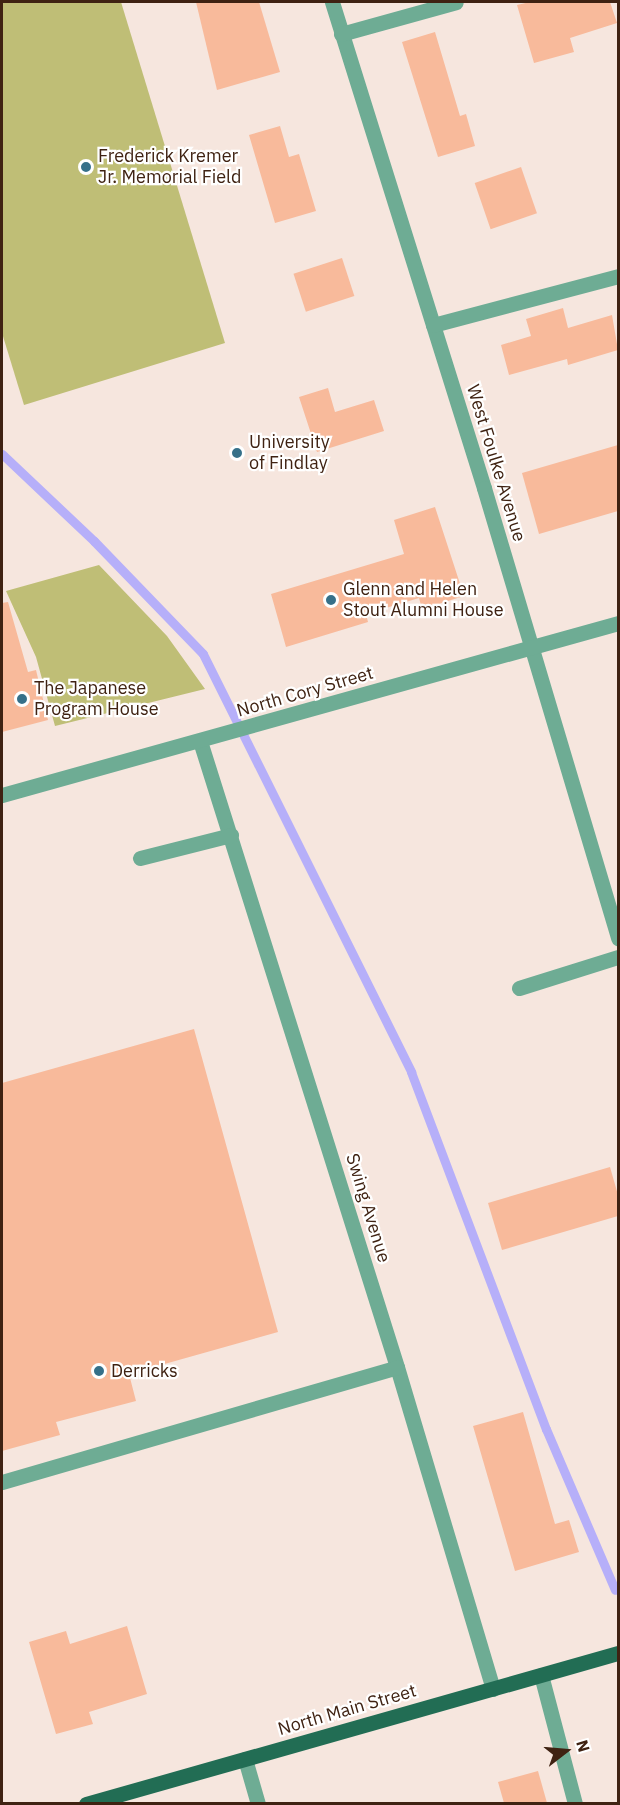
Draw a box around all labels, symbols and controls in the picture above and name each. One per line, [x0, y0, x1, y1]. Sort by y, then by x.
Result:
place label: Frederick Kremer Jr. Memorial Field [98, 146, 241, 188]
marker: Frederick Kremer Jr. Memorial Field [79, 160, 93, 174]
street label: West Foulke Avenue [462, 382, 530, 544]
place label: University of Findlay [249, 432, 330, 474]
marker: University of Findlay [230, 446, 244, 460]
place label: Glenn and Helen Stout Alumni House [343, 579, 504, 622]
marker: Glenn and Helen Stout Alumni House [324, 593, 338, 607]
street label: North Cory Street [234, 662, 376, 722]
place label: The Japanese Program House [34, 678, 159, 720]
marker: The Japanese Program House [15, 692, 29, 706]
street label: Swing Avenue [341, 1151, 395, 1265]
place label: Derricks [111, 1360, 178, 1382]
marker: Derricks [92, 1364, 106, 1378]
street label: North Main Street [275, 1680, 419, 1740]
north arrow [536, 1721, 596, 1781]
text: N [572, 1738, 595, 1754]

